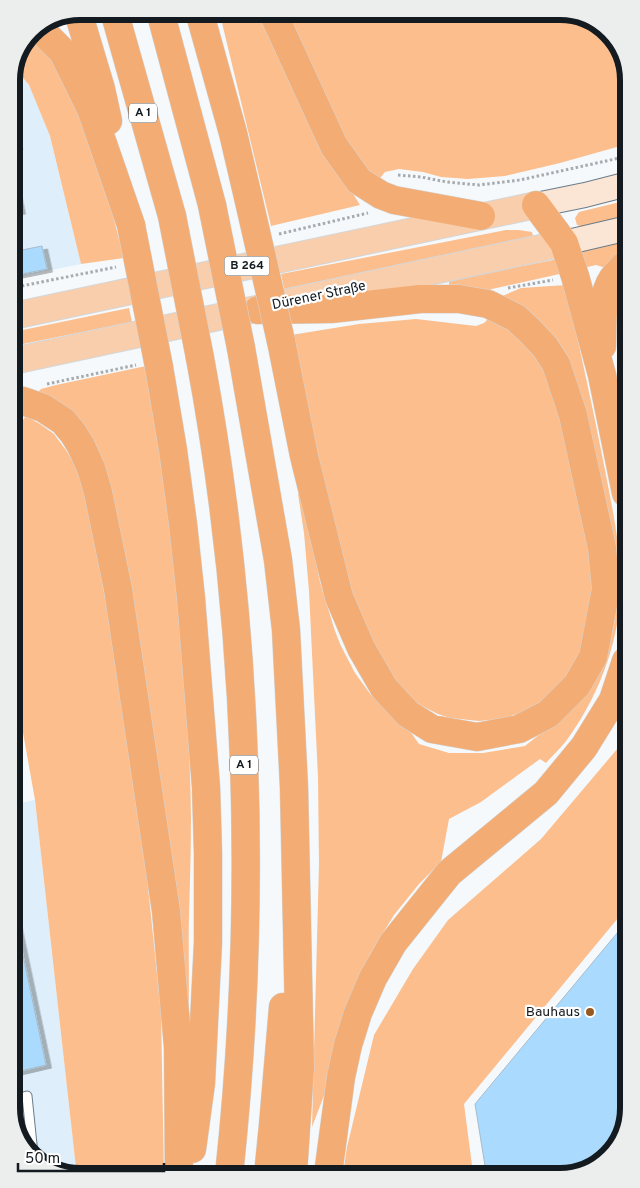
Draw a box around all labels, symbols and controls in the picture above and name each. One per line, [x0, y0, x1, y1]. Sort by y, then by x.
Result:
road number: A 1 [129, 104, 157, 122]
road number: B 264 [224, 256, 270, 276]
street label: Dürener Straße [271, 278, 367, 314]
road number: A 1 [230, 756, 258, 774]
place label: Bauhaus [526, 1004, 580, 1021]
marker: Bauhaus [584, 1006, 596, 1018]
scale bar [18, 1140, 164, 1172]
text: 50 m [25, 1150, 60, 1169]

